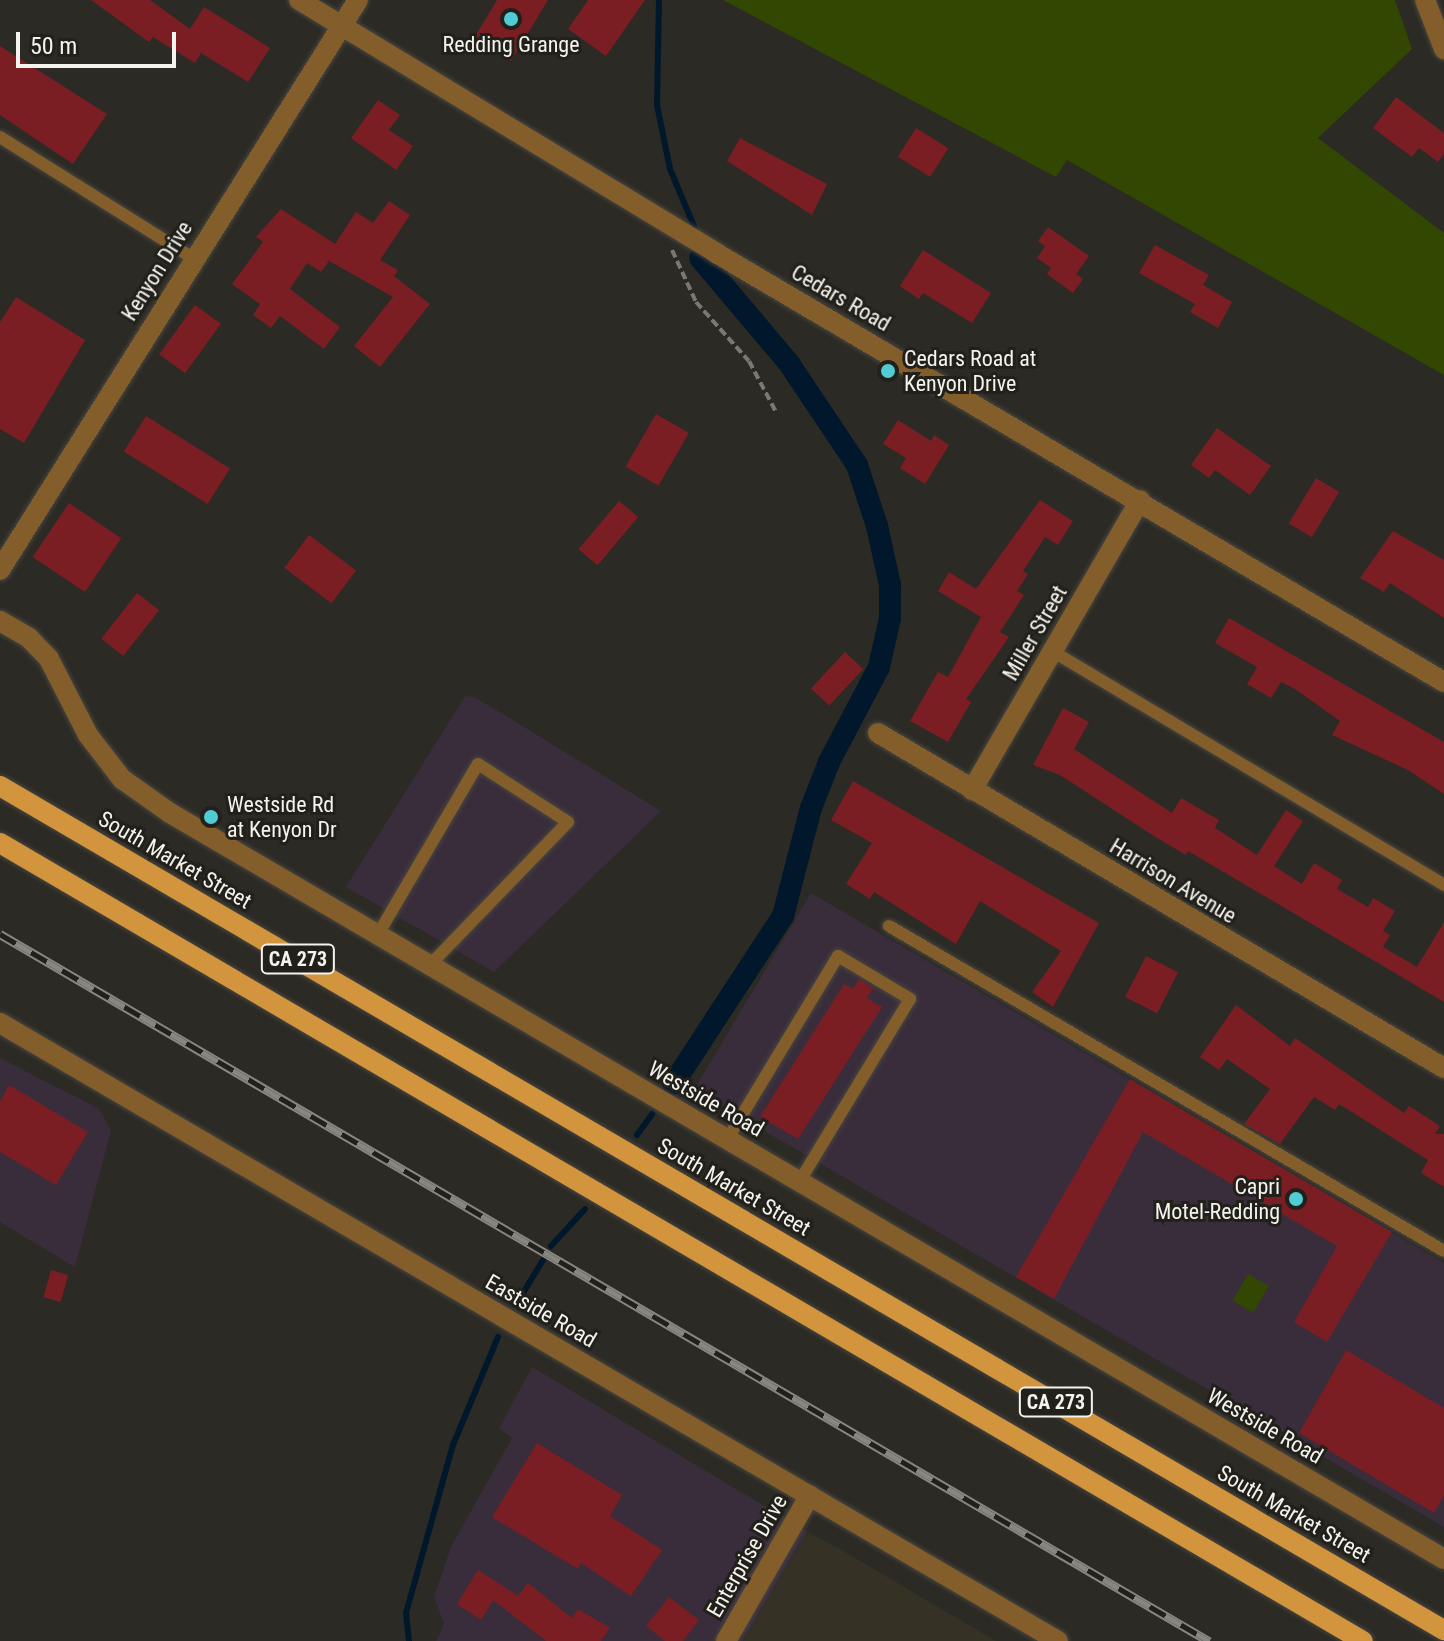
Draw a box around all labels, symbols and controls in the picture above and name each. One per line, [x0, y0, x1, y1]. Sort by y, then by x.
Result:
marker: Redding Grange [502, 10, 520, 28]
scale bar [20, 16, 180, 66]
text: 50 m [30, 32, 77, 60]
place label: Redding Grange [442, 32, 580, 58]
street label: Kenyon Drive [116, 216, 198, 326]
street label: Cedars Road [787, 259, 895, 337]
place label: Cedars Road at Kenyon Drive [904, 345, 1036, 396]
marker: Cedars Road at Kenyon Drive [879, 362, 897, 380]
street label: Miller Street [997, 581, 1073, 685]
place label: Westside Rd at Kenyon Dr [227, 791, 337, 842]
street label: South Market Street [94, 806, 256, 914]
marker: Westside Rd at Kenyon Dr [202, 808, 220, 826]
street label: Harrison Avenue [1105, 833, 1241, 929]
road number: CA 273 [260, 943, 336, 975]
street label: Westside Road [644, 1055, 768, 1143]
street label: South Market Street [653, 1133, 815, 1241]
place label: Capri Motel-Redding [1155, 1173, 1280, 1224]
marker: Capri Motel-Redding [1287, 1190, 1305, 1208]
street label: Eastside Road [481, 1269, 601, 1353]
street label: Westside Road [1203, 1382, 1327, 1470]
road number: CA 273 [1018, 1386, 1094, 1418]
street label: South Market Street [1213, 1460, 1375, 1568]
street label: Enterprise Drive [701, 1490, 793, 1622]

